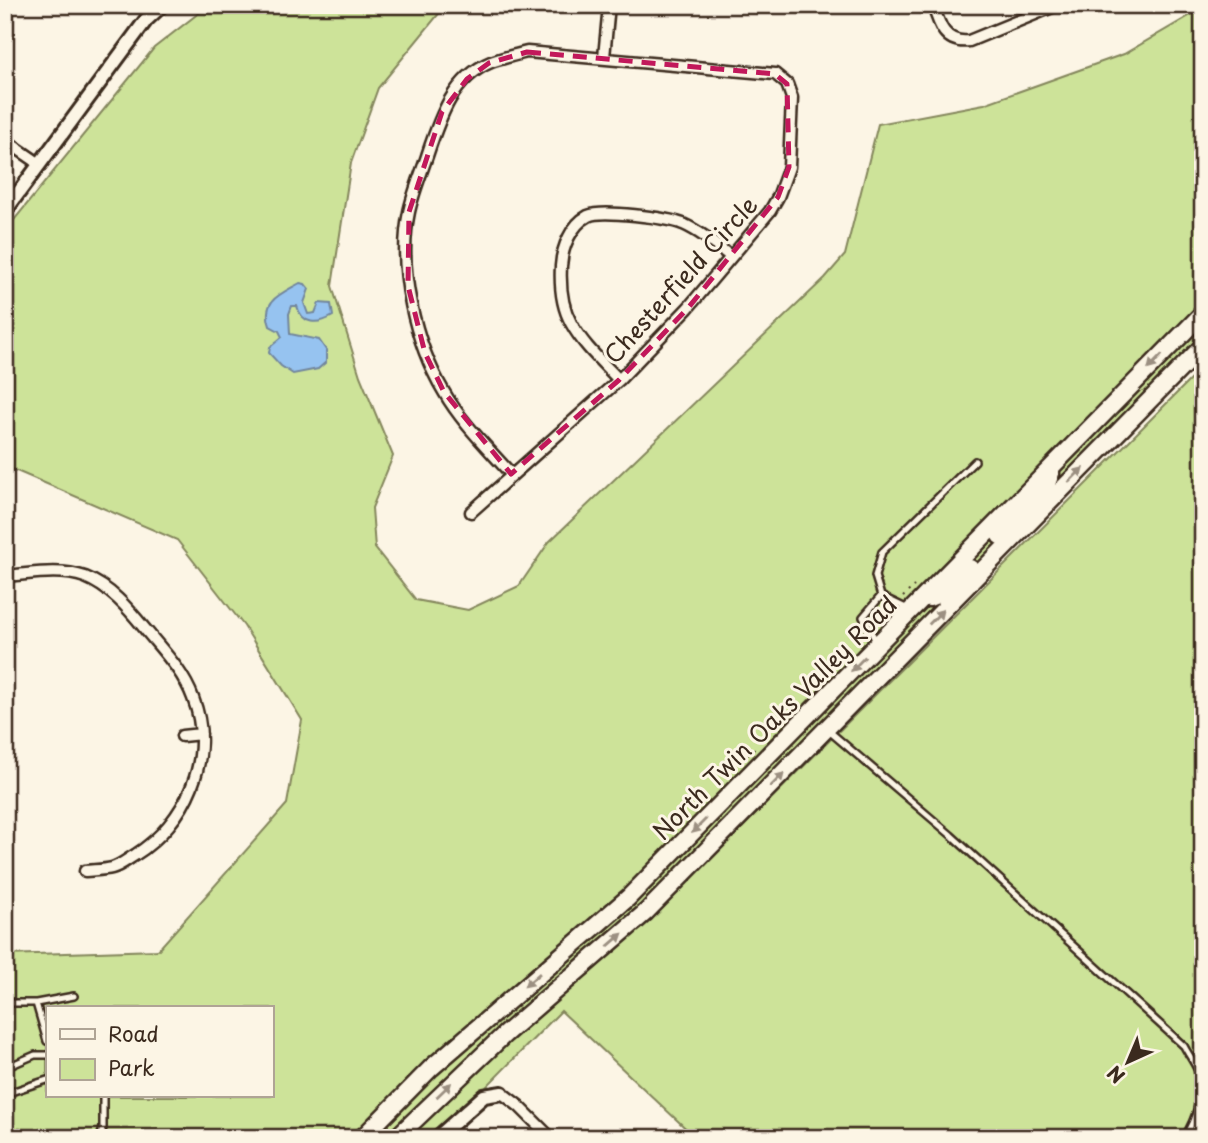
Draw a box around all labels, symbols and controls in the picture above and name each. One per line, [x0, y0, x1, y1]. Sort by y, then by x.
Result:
street label: Chesterfield Circle [595, 187, 765, 371]
one-way arrow [1147, 353, 1164, 369]
one-way arrow [1067, 467, 1083, 484]
street label: North Twin Oaks Valley Road [643, 586, 905, 848]
one-way arrow [927, 609, 943, 626]
one-way arrow [850, 655, 867, 672]
one-way arrow [768, 771, 785, 788]
one-way arrow [691, 817, 707, 834]
one-way arrow [606, 932, 623, 948]
one-way arrow [523, 972, 540, 987]
legend [46, 1006, 273, 1098]
text: Road [108, 1017, 159, 1049]
north arrow [1092, 1028, 1162, 1098]
text: Park [108, 1051, 155, 1083]
text: N [1100, 1060, 1131, 1090]
one-way arrow [436, 1081, 453, 1098]

